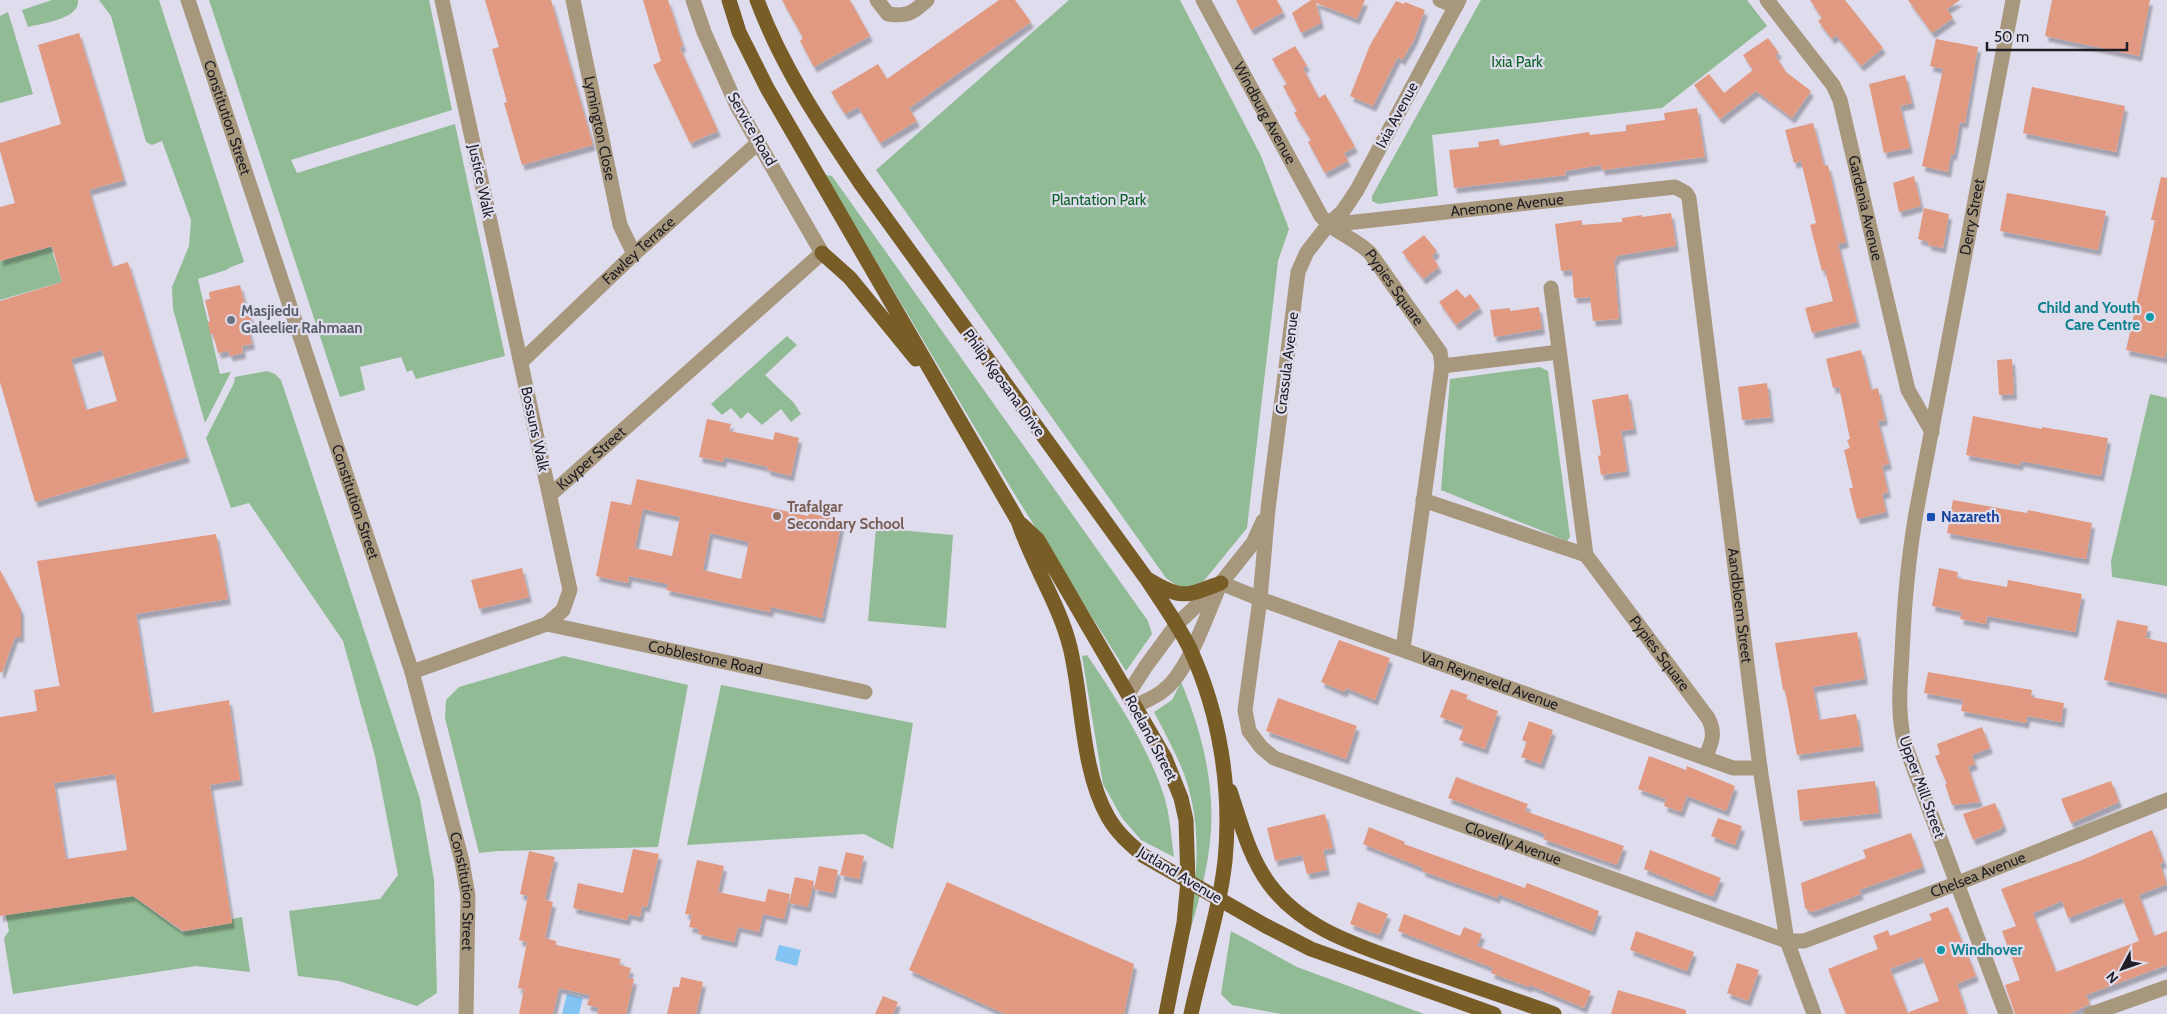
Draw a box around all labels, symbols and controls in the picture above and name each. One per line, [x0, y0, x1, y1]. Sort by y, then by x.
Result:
scale bar [1987, 20, 2127, 52]
text: 50 m [1994, 28, 2029, 46]
park label: Ixia Park [1491, 53, 1543, 71]
street label: Constitution Street [200, 58, 255, 177]
street label: Windburg Avenue [1230, 59, 1300, 168]
street label: Lymington Close [580, 74, 620, 182]
street label: Ixia Avenue [1372, 79, 1422, 151]
street label: Service Road [724, 89, 780, 169]
street label: Justice Walk [464, 142, 498, 220]
street label: Gardenia Avenue [1844, 153, 1886, 263]
street label: Derry Street [1956, 177, 1988, 257]
street label: Anemone Avenue [1449, 190, 1565, 221]
park label: Plantation Park [1052, 191, 1147, 209]
street label: Fawley Terrace [598, 212, 679, 289]
street label: Pypies Square [1361, 246, 1428, 329]
place label: Child and Youth Care Centre [2037, 299, 2140, 334]
place label: Masjiedu Galeelier Rahmaan [241, 302, 363, 337]
street label: Crassula Avenue [1272, 311, 1302, 415]
marker: Child and Youth Care Centre [2144, 311, 2156, 323]
marker: Masjiedu Galeelier Rahmaan [225, 314, 237, 326]
street label: Philip Kgosana Drive [959, 326, 1049, 440]
street label: Bossuns Walk [517, 385, 553, 473]
street label: Kuyper Street [553, 423, 629, 494]
street label: Constitution Street [328, 442, 383, 562]
place label: Trafalgar Secondary School [787, 498, 904, 533]
place label: Nazareth [1941, 508, 1999, 526]
marker: Trafalgar Secondary School [771, 510, 783, 522]
marker: Nazareth [1925, 511, 1937, 523]
street label: Aandbloem Street [1724, 547, 1756, 664]
street label: Pypies Square [1626, 612, 1694, 695]
street label: Cobblestone Road [647, 637, 764, 679]
street label: Van Reyneveld Avenue [1418, 648, 1561, 714]
street label: Roeland Street [1121, 692, 1181, 784]
street label: Upper Mill Street [1895, 733, 1949, 841]
street label: Clovelly Avenue [1462, 818, 1564, 869]
street label: Constitution Street [446, 830, 477, 951]
street label: Jutland Avenue [1134, 842, 1226, 907]
street label: Chelsea Avenue [1928, 848, 2028, 902]
place label: Windhover [1951, 941, 2023, 959]
marker: Windhover [1935, 944, 1947, 956]
north arrow [2097, 944, 2147, 994]
text: N [2102, 968, 2122, 987]

